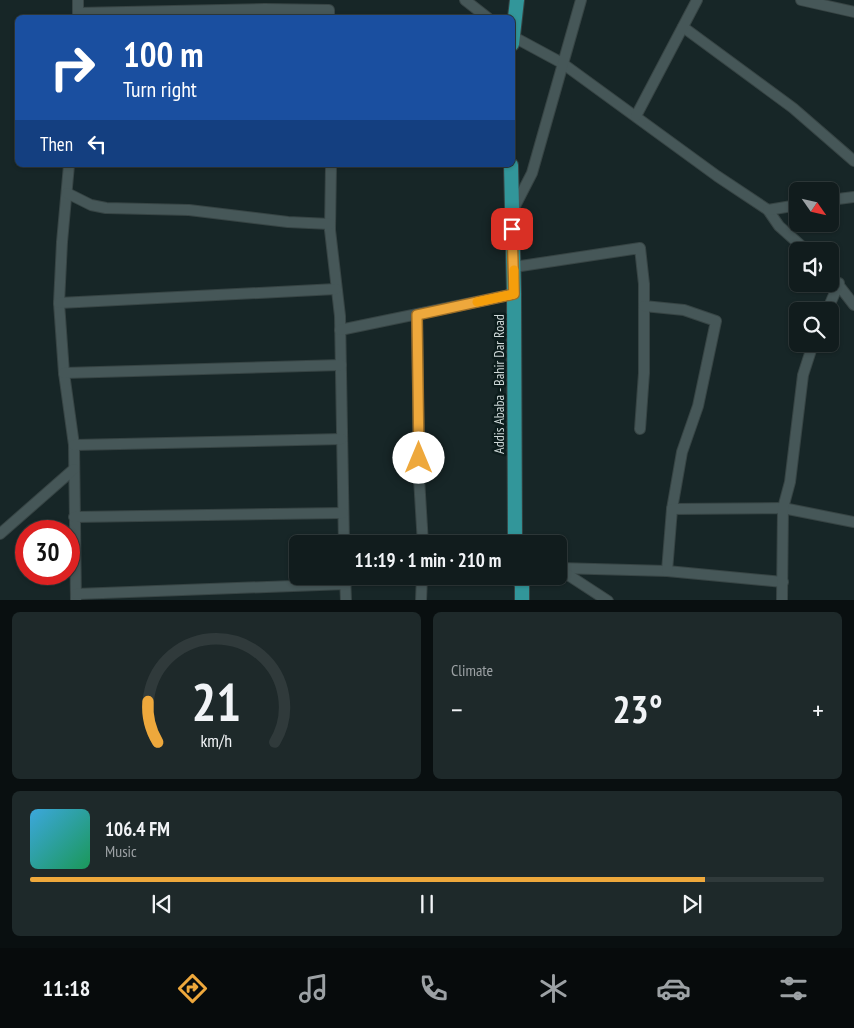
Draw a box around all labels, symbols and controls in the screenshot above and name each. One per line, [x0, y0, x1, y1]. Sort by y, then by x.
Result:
text: 100 m [123, 31, 204, 77]
icon: right [40, 35, 105, 100]
text: Turn right [123, 75, 197, 103]
icon: left [83, 130, 111, 158]
text: Then [40, 132, 73, 156]
north arrow [789, 182, 839, 232]
map controls [789, 182, 839, 352]
pin [491, 208, 533, 250]
icon: arrive [498, 215, 526, 243]
button: sound [789, 242, 839, 292]
button: search [789, 302, 839, 352]
street label: Addis Ababa - Bahir Dar Road [490, 314, 508, 454]
position arrow [392, 431, 444, 483]
speed limit sign: 30 [15, 520, 80, 585]
text: 11:19 · 1 min · 210 m [355, 548, 501, 572]
text: Climate [451, 660, 493, 680]
text: 21 [192, 668, 241, 735]
text: 23° [612, 684, 663, 733]
text: − [451, 691, 463, 728]
text: + [812, 691, 824, 728]
text: km/h [201, 729, 232, 752]
text: 106.4 FM [105, 817, 170, 841]
text: Music [105, 841, 137, 861]
icon: previous [148, 890, 176, 918]
icon: pause [413, 890, 441, 918]
icon: next [678, 890, 706, 918]
icon: directions [175, 971, 210, 1006]
icon: music [296, 971, 331, 1006]
icon: phone [416, 971, 451, 1006]
icon: climate [536, 971, 571, 1006]
icon: car [656, 971, 691, 1006]
icon: filters [776, 971, 811, 1006]
text: 11:18 [43, 974, 90, 1002]

